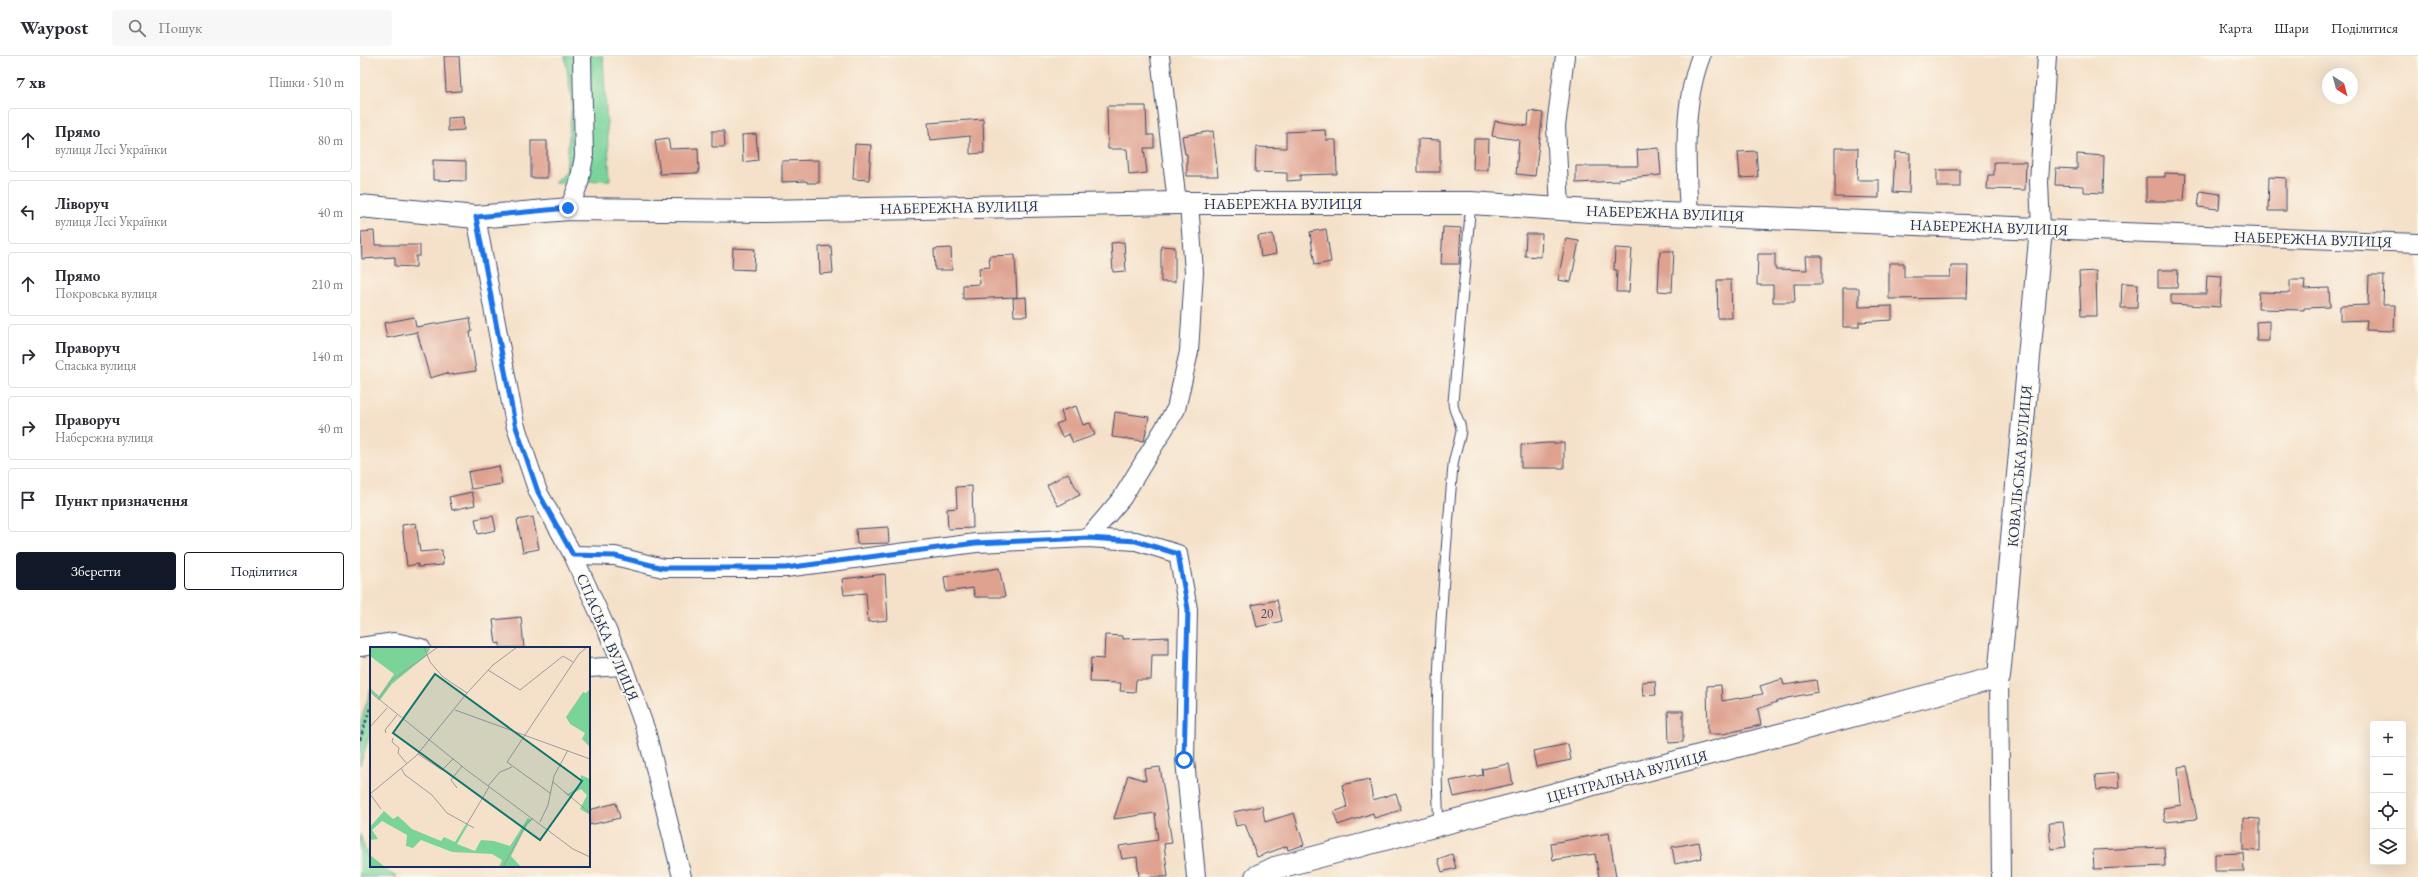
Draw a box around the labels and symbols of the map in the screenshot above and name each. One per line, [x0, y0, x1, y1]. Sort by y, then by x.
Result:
north arrow [2322, 68, 2358, 104]
street label: НАБЕРЕЖНА ВУЛИЦЯ [1204, 194, 1362, 213]
street label: НАБЕРЕЖНА ВУЛИЦЯ [880, 196, 1038, 218]
route end [559, 199, 577, 217]
street label: НАБЕРЕЖНА ВУЛИЦЯ [1586, 201, 1744, 225]
street label: НАБЕРЕЖНА ВУЛИЦЯ [1910, 215, 2068, 239]
street label: НАБЕРЕЖНА ВУЛИЦЯ [2234, 227, 2392, 251]
street label: КОВАЛЬСЬКА ВУЛИЦЯ [2002, 384, 2036, 548]
street label: СПАСЬКА ВУЛИЦЯ [573, 570, 643, 704]
house number: 20 [1261, 605, 1273, 622]
inset map [370, 647, 590, 867]
street label: ЦЕНТРАЛЬНА ВУЛИЦЯ [1545, 745, 1709, 807]
route start [1175, 751, 1193, 769]

